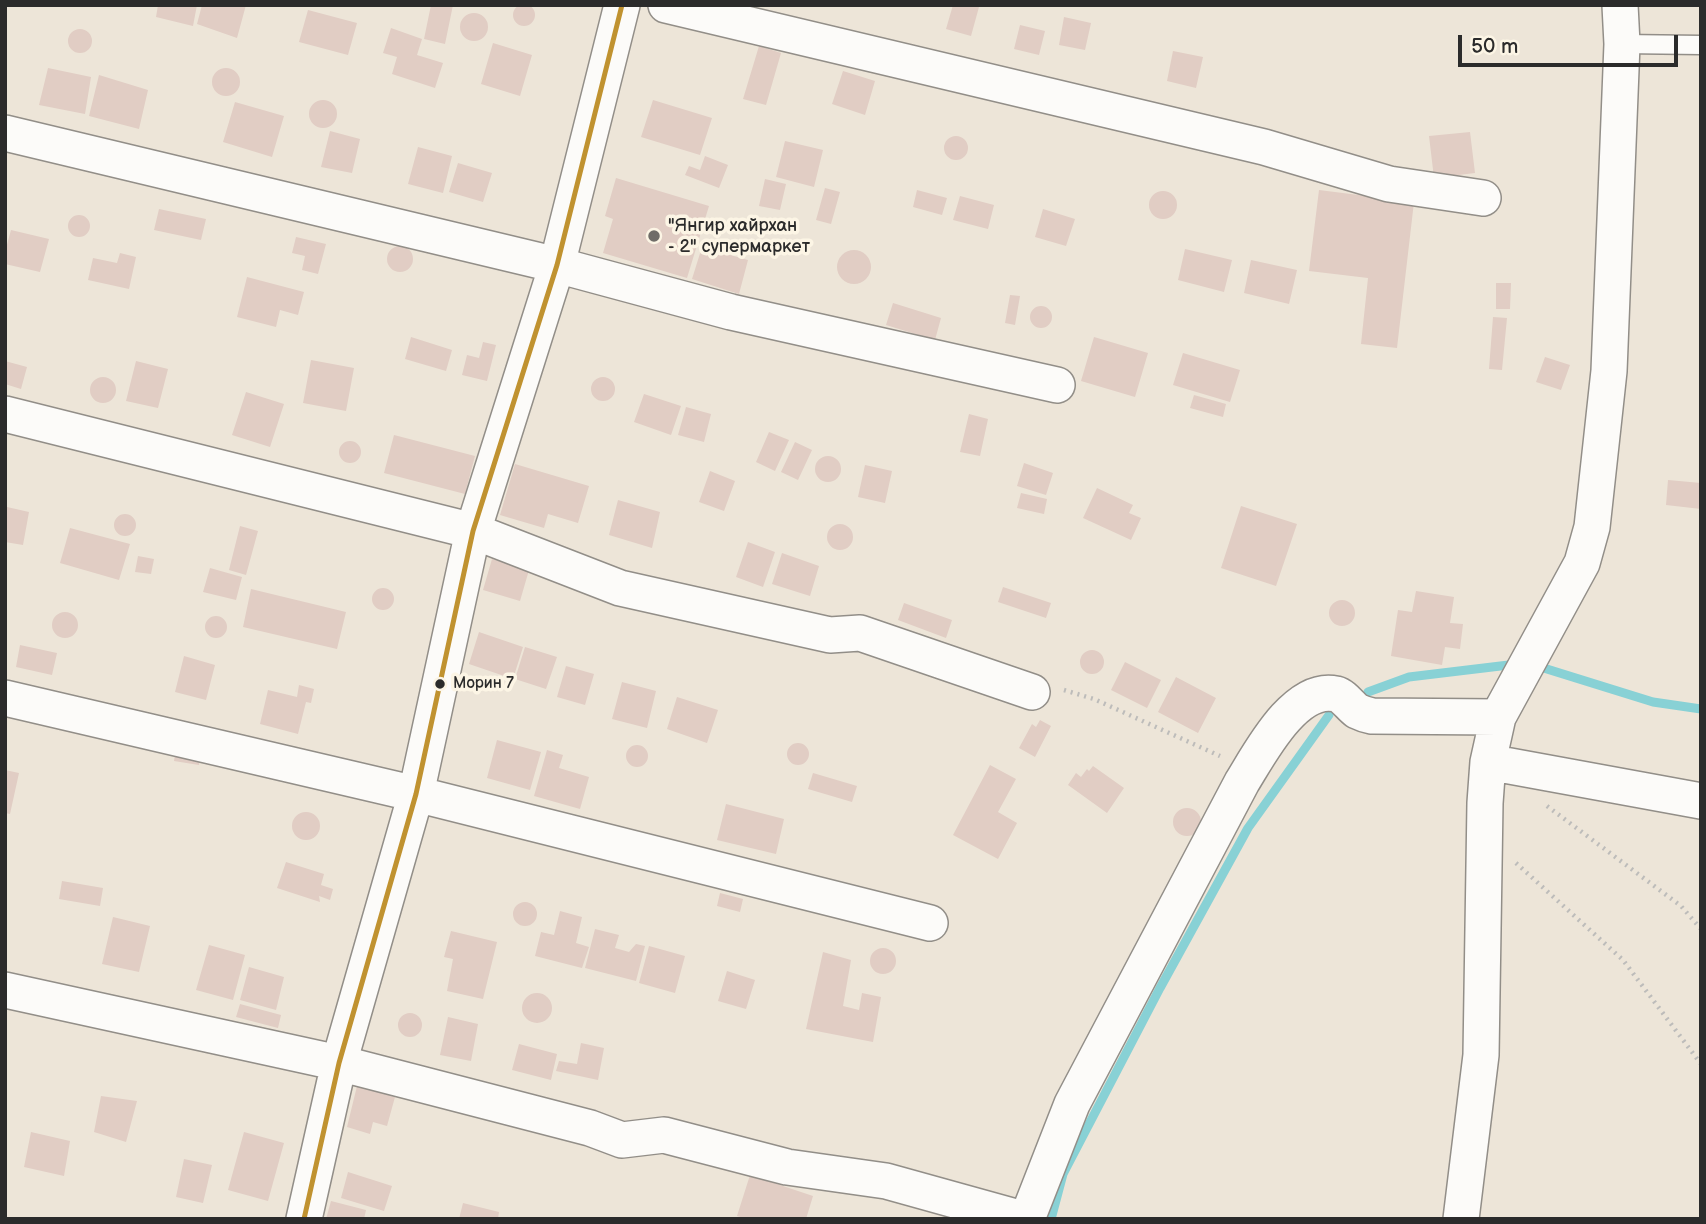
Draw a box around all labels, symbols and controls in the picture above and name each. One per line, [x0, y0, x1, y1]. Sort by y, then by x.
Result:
scale bar [1461, 21, 1682, 65]
text: 50 m [1471, 34, 1518, 59]
place label: "Янгир хайрхан - 2" супермаркет [668, 215, 810, 258]
marker: "Янгир хайрхан - 2" супермаркет [646, 228, 662, 244]
place label: Морин 7 [453, 674, 514, 694]
marker: Морин 7 [433, 677, 447, 691]

